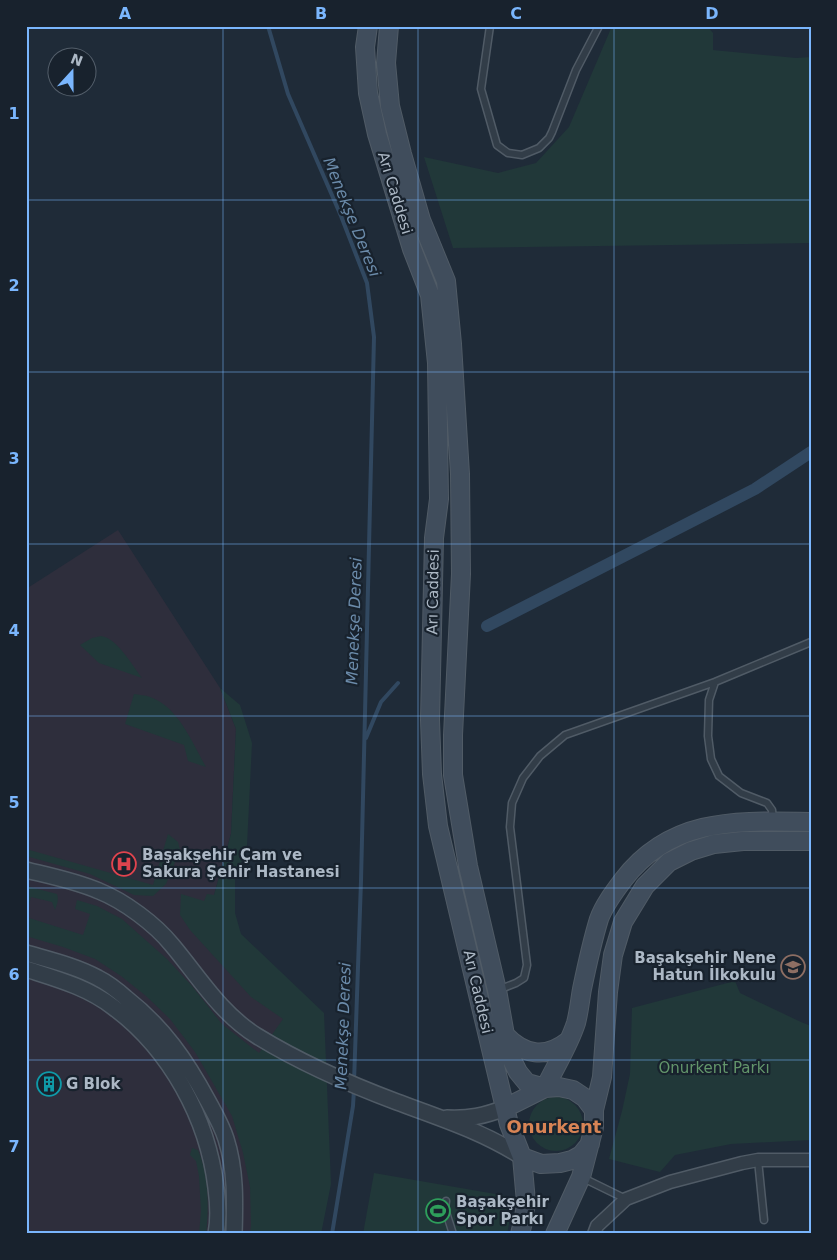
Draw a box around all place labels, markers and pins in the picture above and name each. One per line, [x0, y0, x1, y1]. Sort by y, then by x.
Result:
place label: Başakşehir Çam ve Sakura Şehir Hastanesi [142, 846, 340, 881]
hospital icon: Başakşehir Çam ve Sakura Şehir Hastanesi [111, 851, 137, 877]
place label: Başakşehir Nene Hatun İlkokulu [634, 949, 776, 984]
school or university icon: Başakşehir Nene Hatun İlkokulu [780, 954, 806, 980]
building icon: G Blok [36, 1071, 62, 1097]
place label: G Blok [66, 1075, 121, 1093]
place label: Başakşehir Spor Parkı [456, 1193, 550, 1228]
sports icon: Başakşehir Spor Parkı [425, 1198, 451, 1224]

